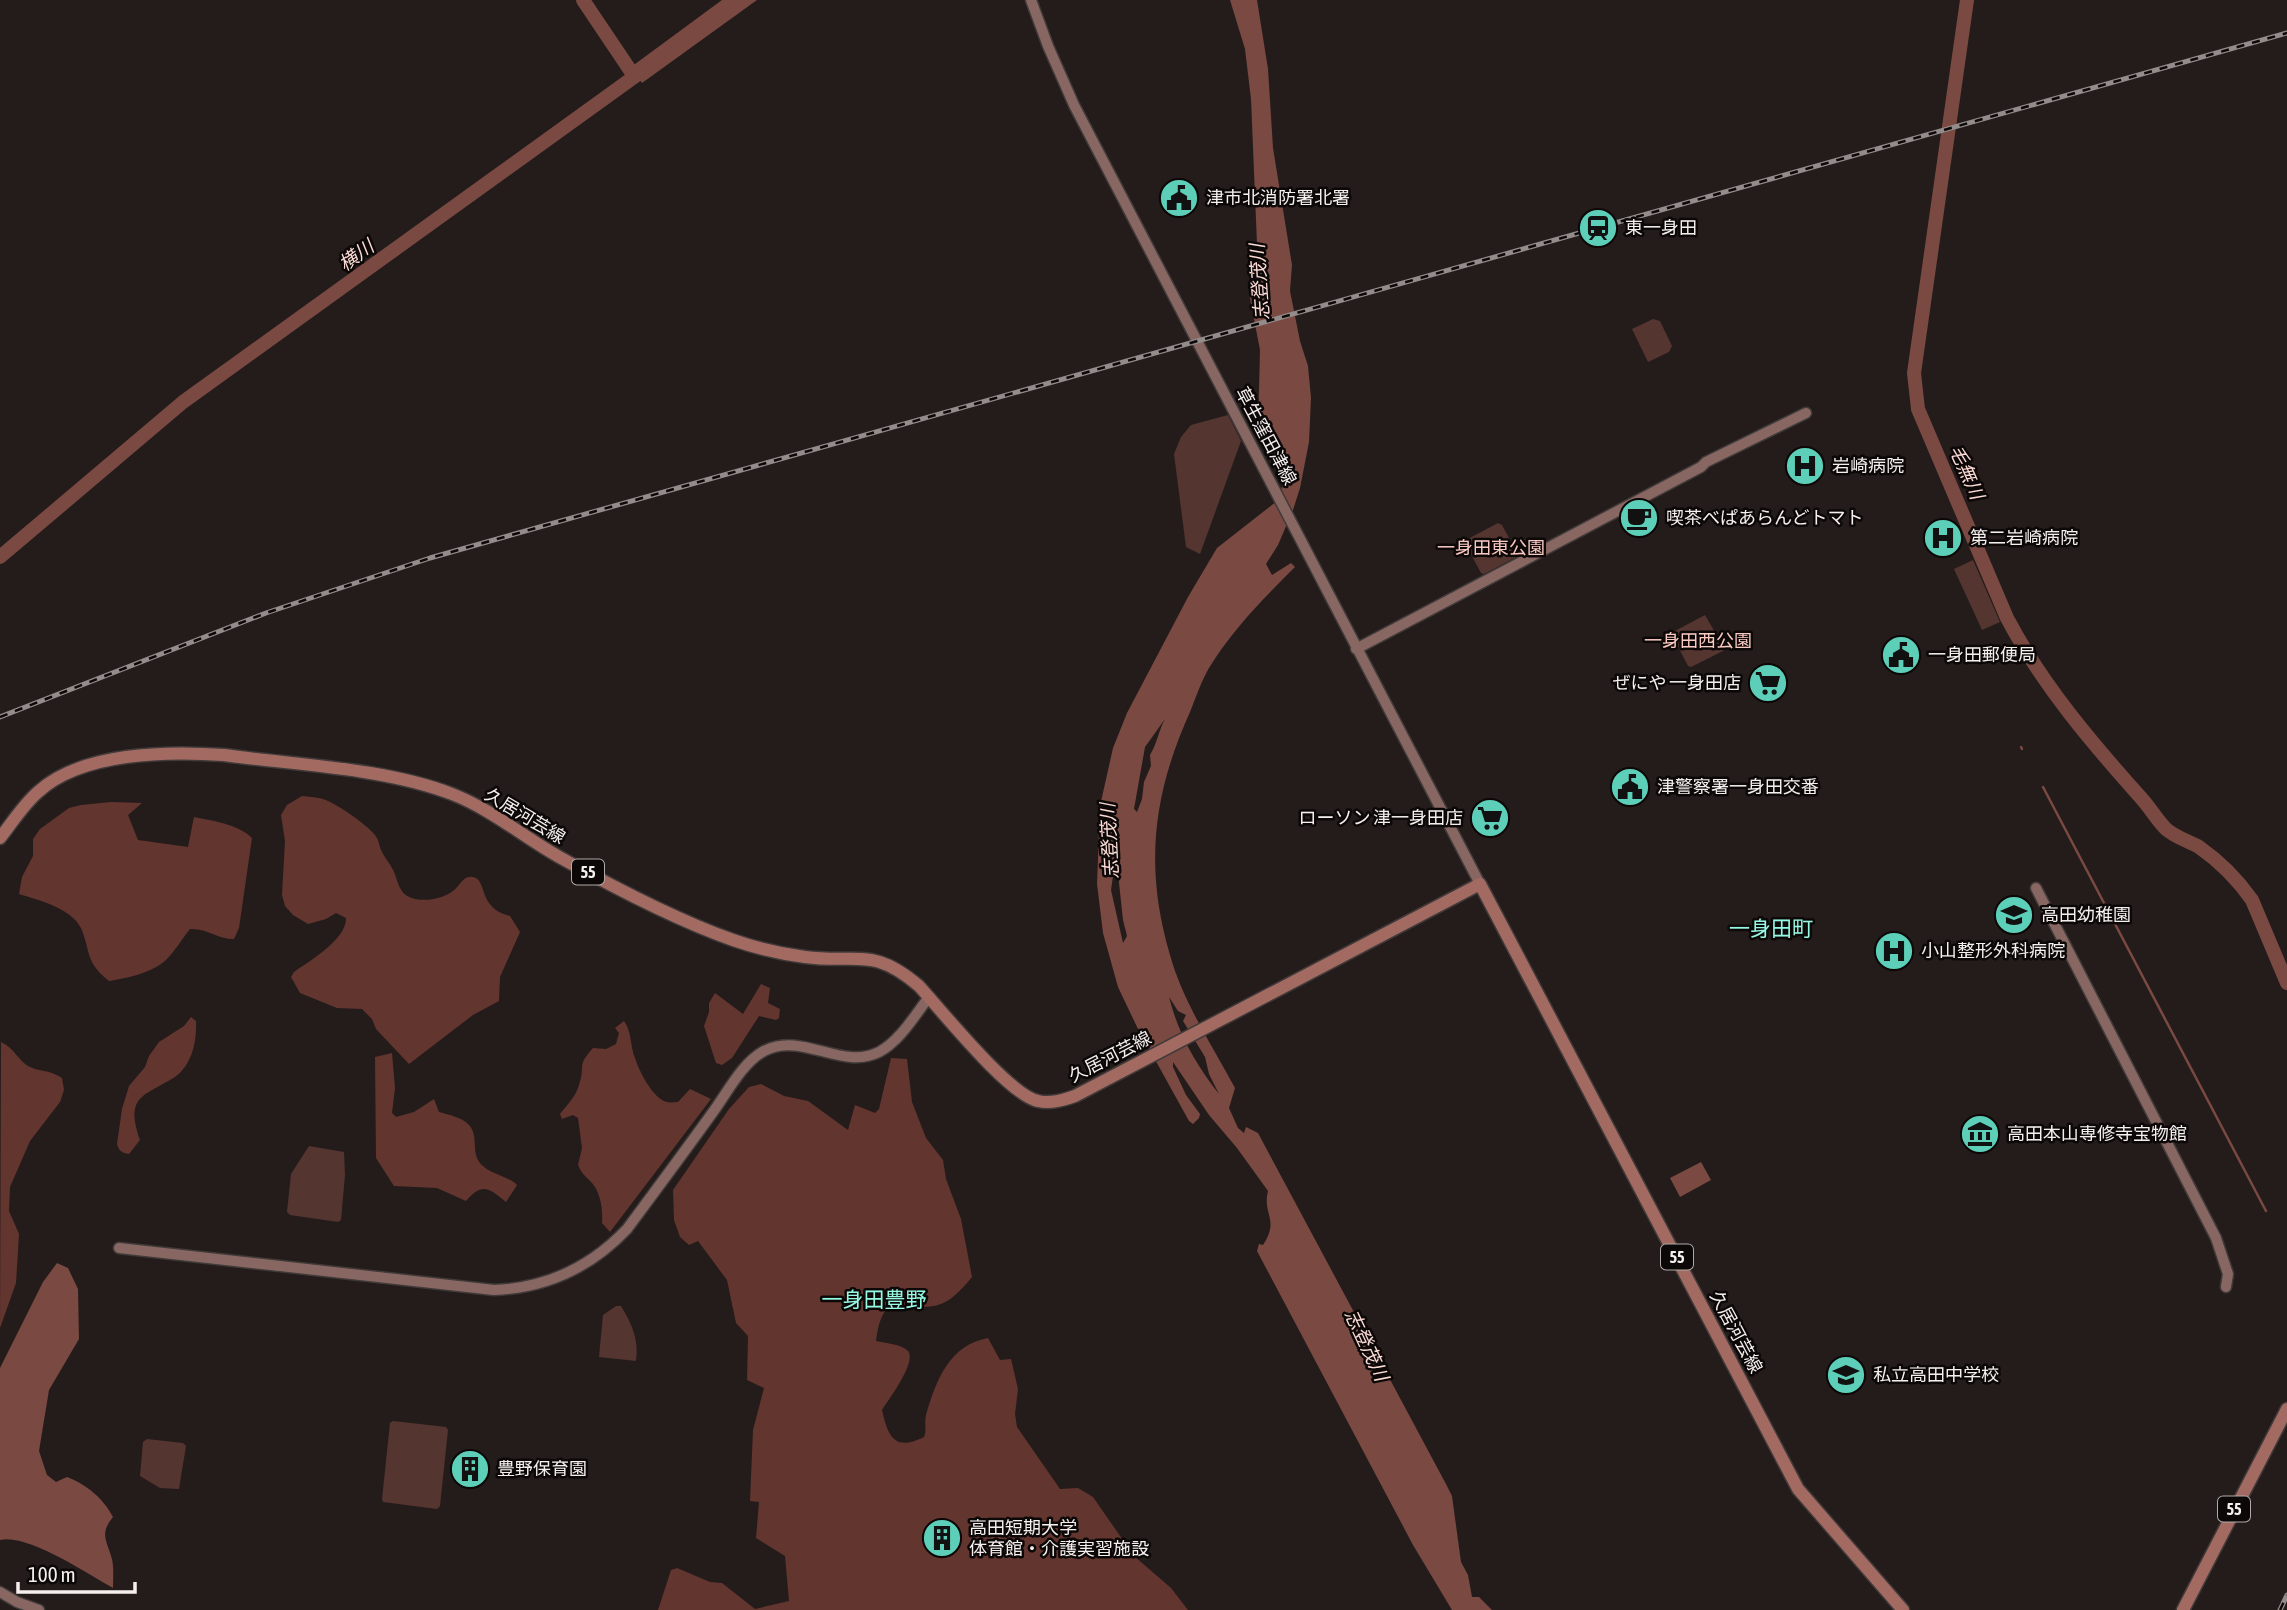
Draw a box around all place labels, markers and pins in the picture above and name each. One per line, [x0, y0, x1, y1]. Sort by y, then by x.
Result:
public building icon: 津市北消防署北署 [1158, 177, 1200, 219]
place label: 津市北消防署北署 [1206, 187, 1350, 208]
station icon: 東一身田 [1577, 207, 1619, 249]
place label: 東一身田 [1625, 217, 1697, 238]
hospital icon: 岩崎病院 [1784, 445, 1826, 487]
place label: 岩崎病院 [1832, 455, 1904, 476]
cafe icon: 喫茶べぱあらんどトマト [1618, 497, 1660, 539]
place label: 喫茶べぱあらんどトマト [1666, 507, 1863, 528]
hospital icon: 第二岩崎病院 [1922, 517, 1964, 559]
place label: 第二岩崎病院 [1970, 527, 2078, 548]
public building icon: 一身田郵便局 [1880, 634, 1922, 676]
place label: 一身田郵便局 [1928, 644, 2036, 665]
supermarket icon: ぜにや 一身田店 [1747, 662, 1789, 704]
place label: ぜにや 一身田店 [1613, 672, 1741, 693]
public building icon: 津警察署一身田交番 [1609, 766, 1651, 808]
place label: 津警察署一身田交番 [1657, 776, 1819, 797]
supermarket icon: ローソン 津一身田店 [1469, 797, 1511, 839]
place label: ローソン 津一身田店 [1299, 807, 1463, 828]
school or university icon: 高田幼稚園 [1993, 894, 2035, 936]
place label: 高田幼稚園 [2041, 904, 2131, 925]
hospital icon: 小山整形外科病院 [1873, 930, 1915, 972]
place label: 小山整形外科病院 [1921, 940, 2065, 961]
museum icon: 高田本山専修寺宝物館 [1959, 1113, 2001, 1155]
place label: 高田本山専修寺宝物館 [2007, 1123, 2187, 1144]
school or university icon: 私立高田中学校 [1825, 1354, 1867, 1396]
place label: 私立高田中学校 [1873, 1364, 1999, 1385]
building icon: 豊野保育園 [449, 1448, 491, 1490]
place label: 豊野保育園 [497, 1458, 587, 1479]
building icon: 高田短期大学 体育館・介護実習施設 [921, 1517, 963, 1559]
place label: 高田短期大学 体育館・介護実習施設 [969, 1517, 1149, 1559]

